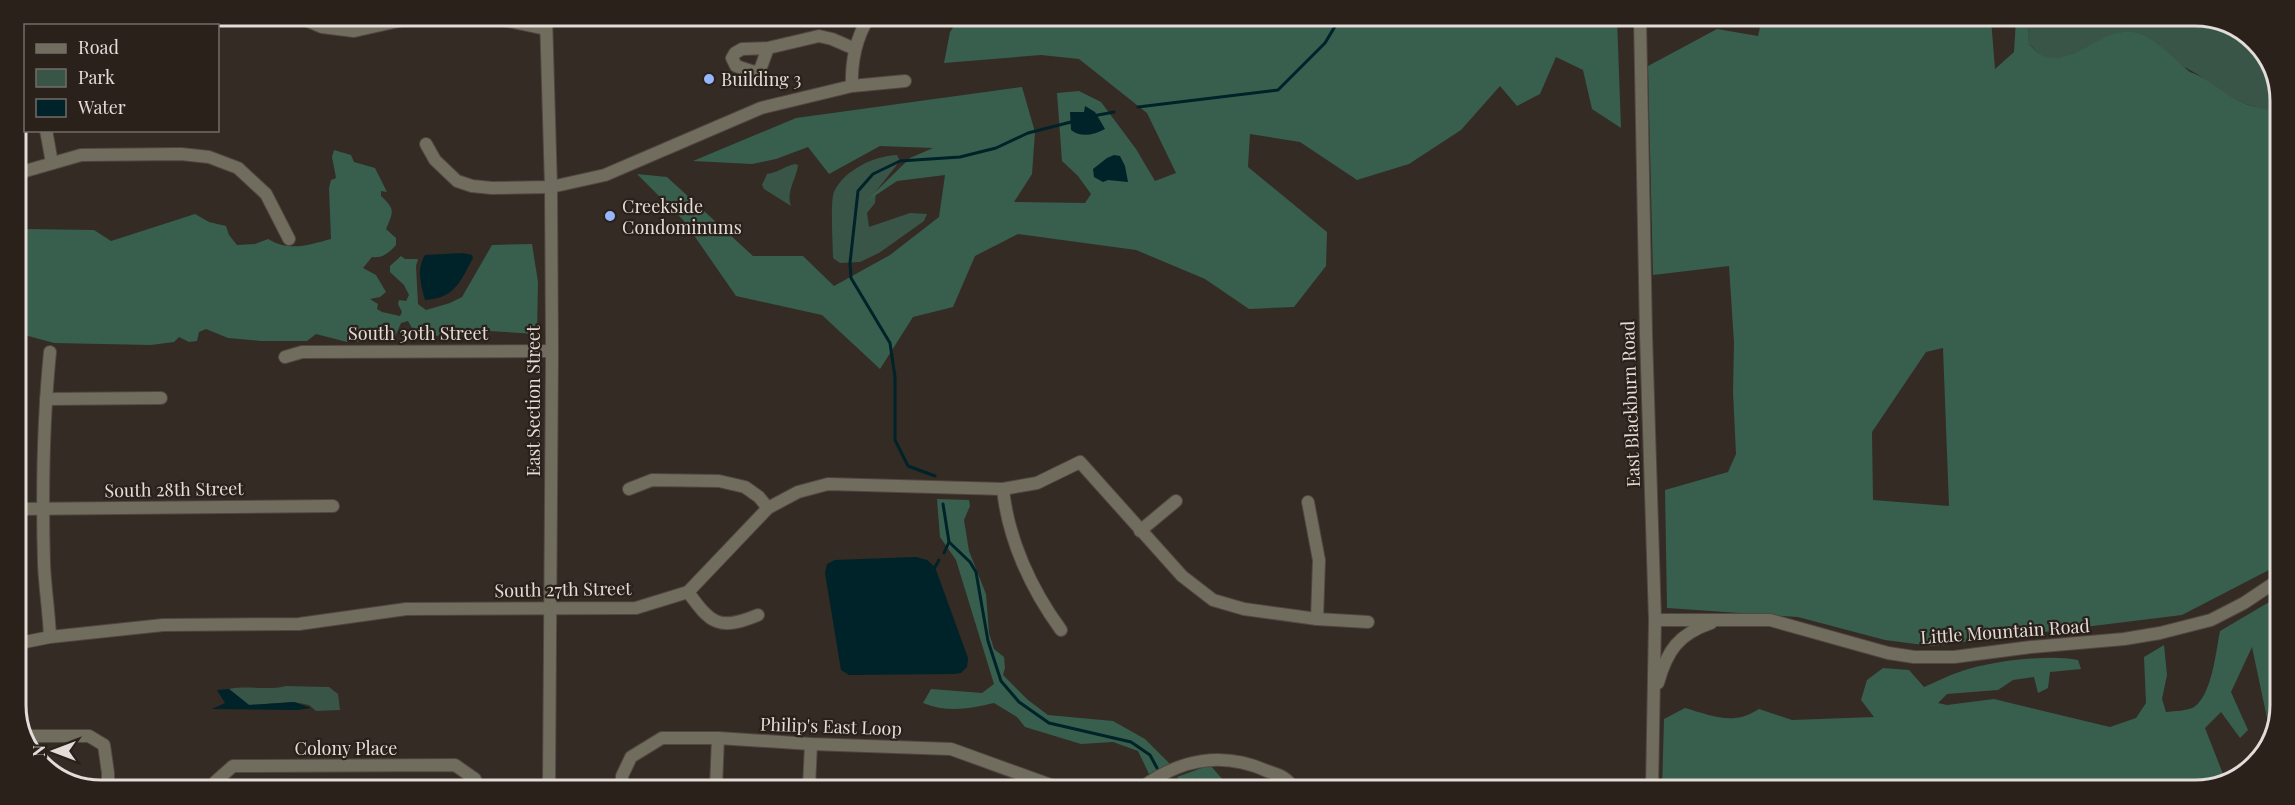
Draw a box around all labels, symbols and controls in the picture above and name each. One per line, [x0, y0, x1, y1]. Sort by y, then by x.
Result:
legend [24, 24, 219, 132]
text: Road [78, 35, 119, 59]
text: Park [78, 65, 115, 89]
place label: Building 3 [721, 67, 801, 91]
marker: Building 3 [702, 72, 716, 86]
text: Water [77, 95, 126, 119]
place label: Creekside Condominums [622, 194, 742, 239]
marker: Creekside Condominums [603, 209, 617, 223]
street label: East Blackburn Road [1615, 320, 1645, 488]
street label: South 30th Street [348, 321, 489, 345]
street label: East Section Street [521, 325, 545, 477]
street label: South 28th Street [104, 476, 244, 502]
street label: South 27th Street [494, 576, 632, 602]
street label: Little Mountain Road [1920, 613, 2091, 649]
street label: Philip's East Loop [760, 712, 902, 740]
north arrow [24, 721, 84, 781]
street label: Colony Place [295, 736, 397, 760]
text: N [28, 745, 49, 757]

